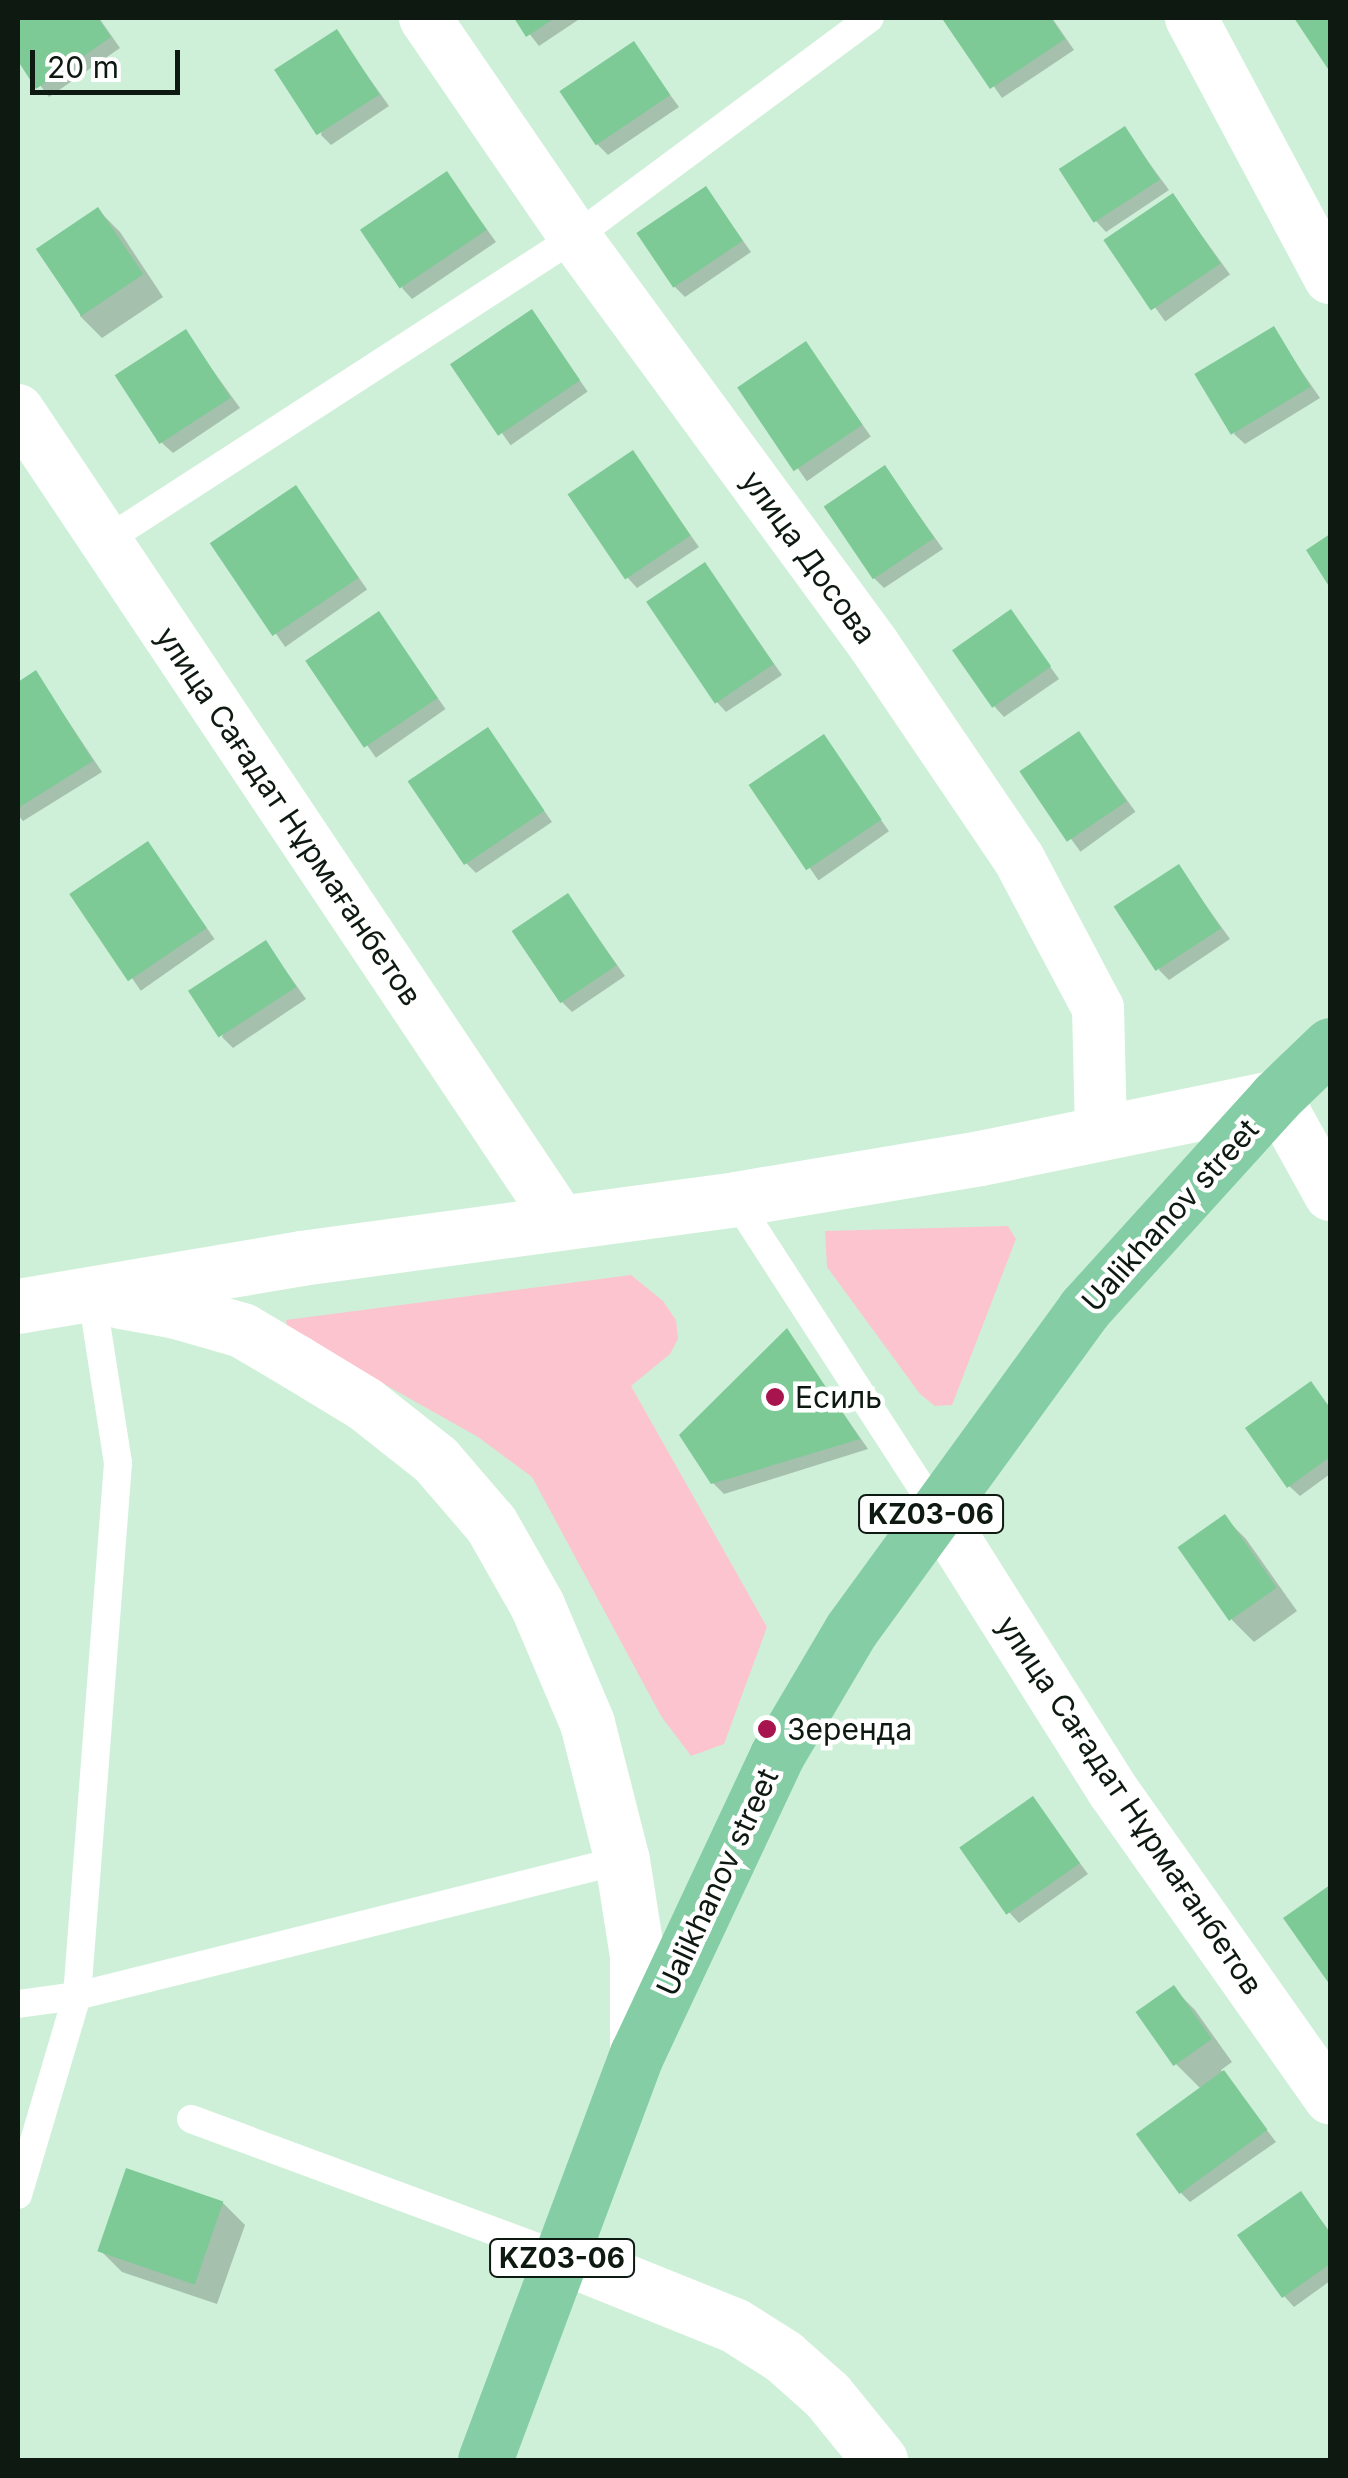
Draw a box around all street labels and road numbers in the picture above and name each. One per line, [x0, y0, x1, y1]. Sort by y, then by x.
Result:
street label: улица Досова [734, 463, 884, 651]
street label: улица Сағадат Нұрмағанбетов [148, 620, 430, 1012]
street label: Ualikhanov street [1074, 1111, 1266, 1319]
road number: KZ03-06 [856, 1491, 1006, 1537]
street label: улица Сағадат Нұрмағанбетов [989, 1609, 1271, 2001]
street label: Ualikhanov street [649, 1763, 785, 2001]
road number: KZ03-06 [487, 2235, 637, 2281]

